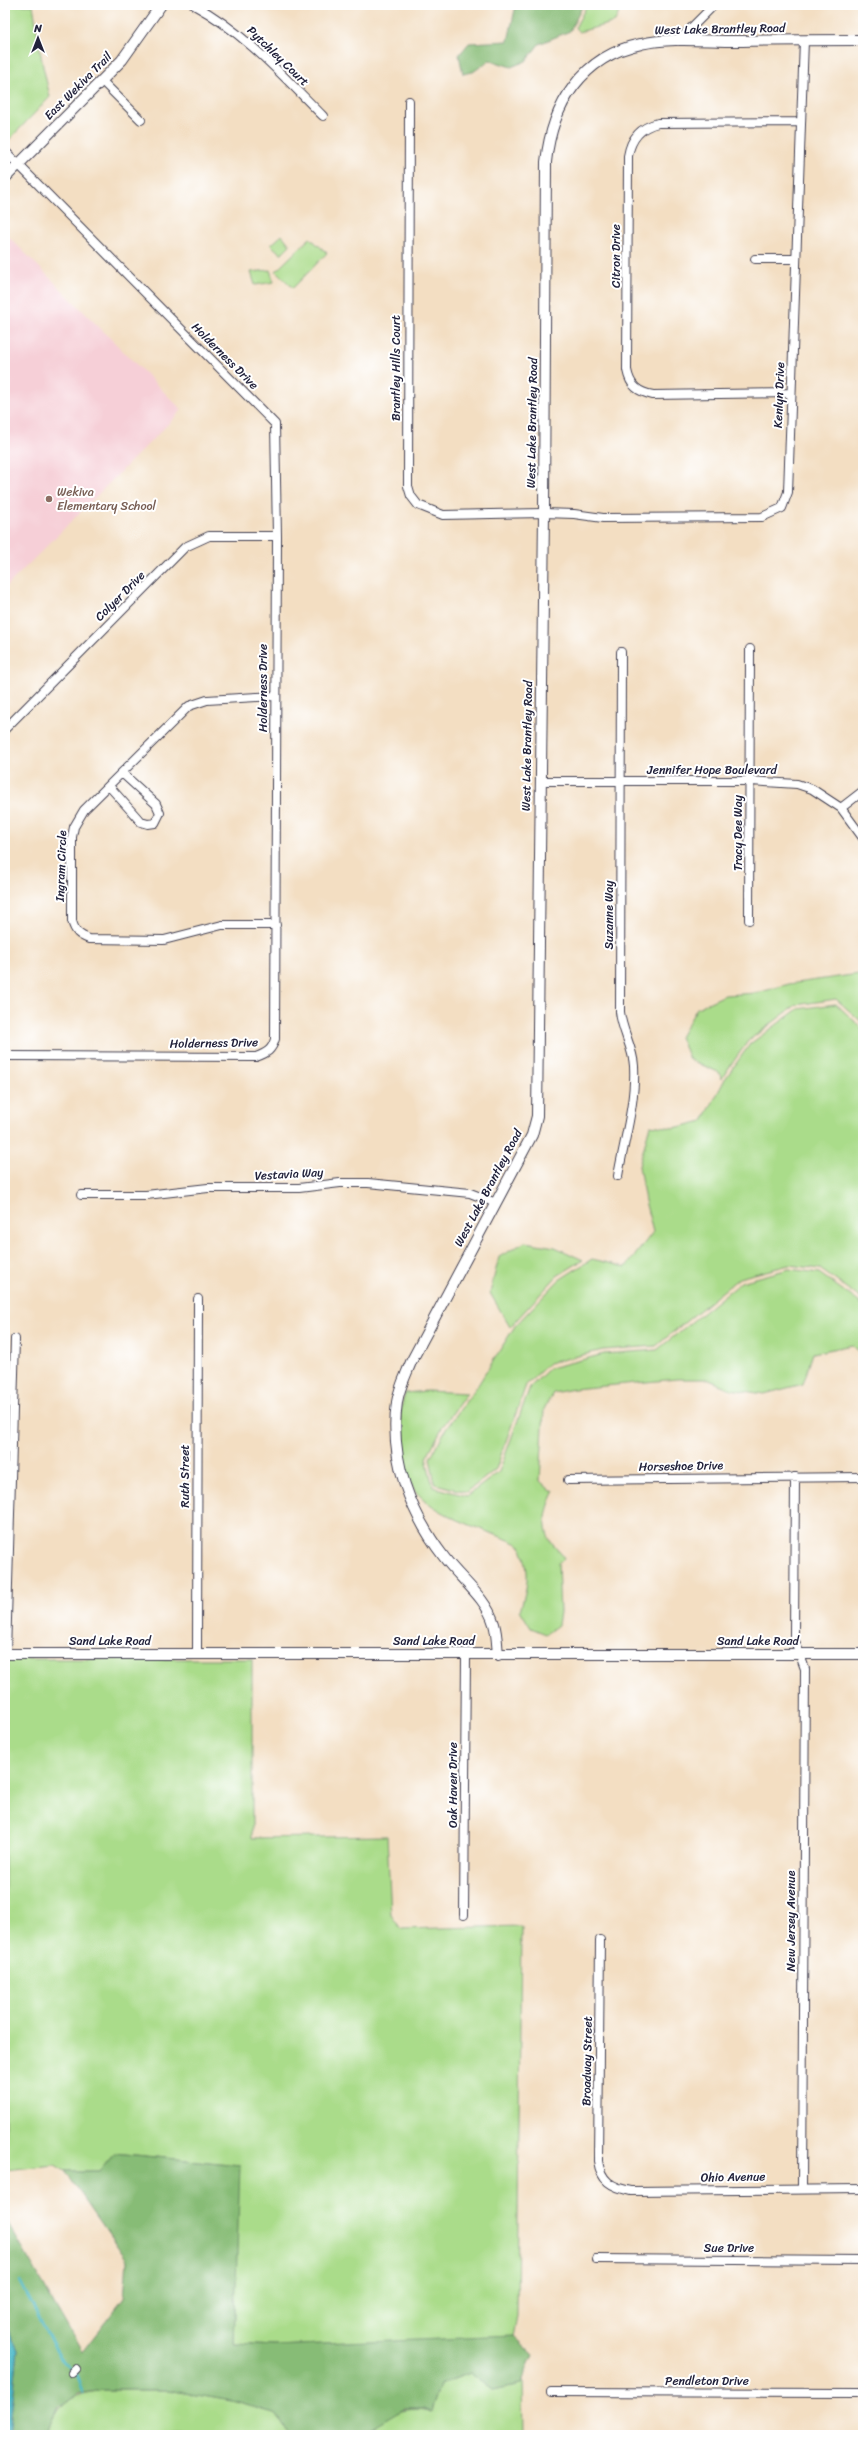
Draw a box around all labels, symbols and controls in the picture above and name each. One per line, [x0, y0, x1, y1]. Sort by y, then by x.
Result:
street label: West Lake Brantley Road [655, 17, 786, 41]
north arrow [18, 18, 58, 58]
text: N [33, 19, 42, 38]
street label: Pytchley Court [242, 20, 314, 92]
street label: East Wekiva Trail [39, 46, 118, 125]
street label: Citron Drive [605, 224, 627, 288]
street label: Brantley Hills Court [385, 315, 407, 421]
street label: Holderness Drive [186, 317, 264, 395]
street label: West Lake Brantley Road [520, 357, 544, 488]
street label: Kenlyn Drive [767, 362, 791, 428]
place label: Wekiva Elementary School [57, 481, 157, 517]
marker: Wekiva Elementary School [44, 494, 54, 504]
street label: Colyer Drive [89, 565, 151, 627]
street label: Holderness Drive [252, 644, 274, 732]
street label: West Lake Brantley Road [515, 680, 539, 811]
street label: Jennifer Hope Boulevard [646, 759, 778, 781]
street label: Tracy Dee Way [727, 794, 749, 871]
street label: Ingram Circle [49, 830, 73, 903]
street label: Suzanne Way [598, 880, 620, 950]
street label: Holderness Drive [170, 1031, 258, 1055]
street label: West Lake Brantley Road [448, 1125, 529, 1251]
street label: Vestavia Way [254, 1161, 325, 1187]
street label: Ruth Street [174, 1444, 196, 1508]
street label: Horseshoe Drive [639, 1454, 724, 1478]
street label: Sand Lake Road [69, 1630, 153, 1652]
street label: Sand Lake Road [393, 1630, 477, 1652]
street label: Sand Lake Road [717, 1630, 801, 1652]
street label: Oak Haven Drive [442, 1742, 464, 1828]
street label: New Jersey Avenue [780, 1870, 802, 1972]
street label: Broadway Street [575, 2016, 599, 2106]
street label: Ohio Avenue [700, 2165, 766, 2189]
street label: Sue Drive [704, 2237, 754, 2259]
street label: Pendleton Drive [665, 2370, 749, 2392]

